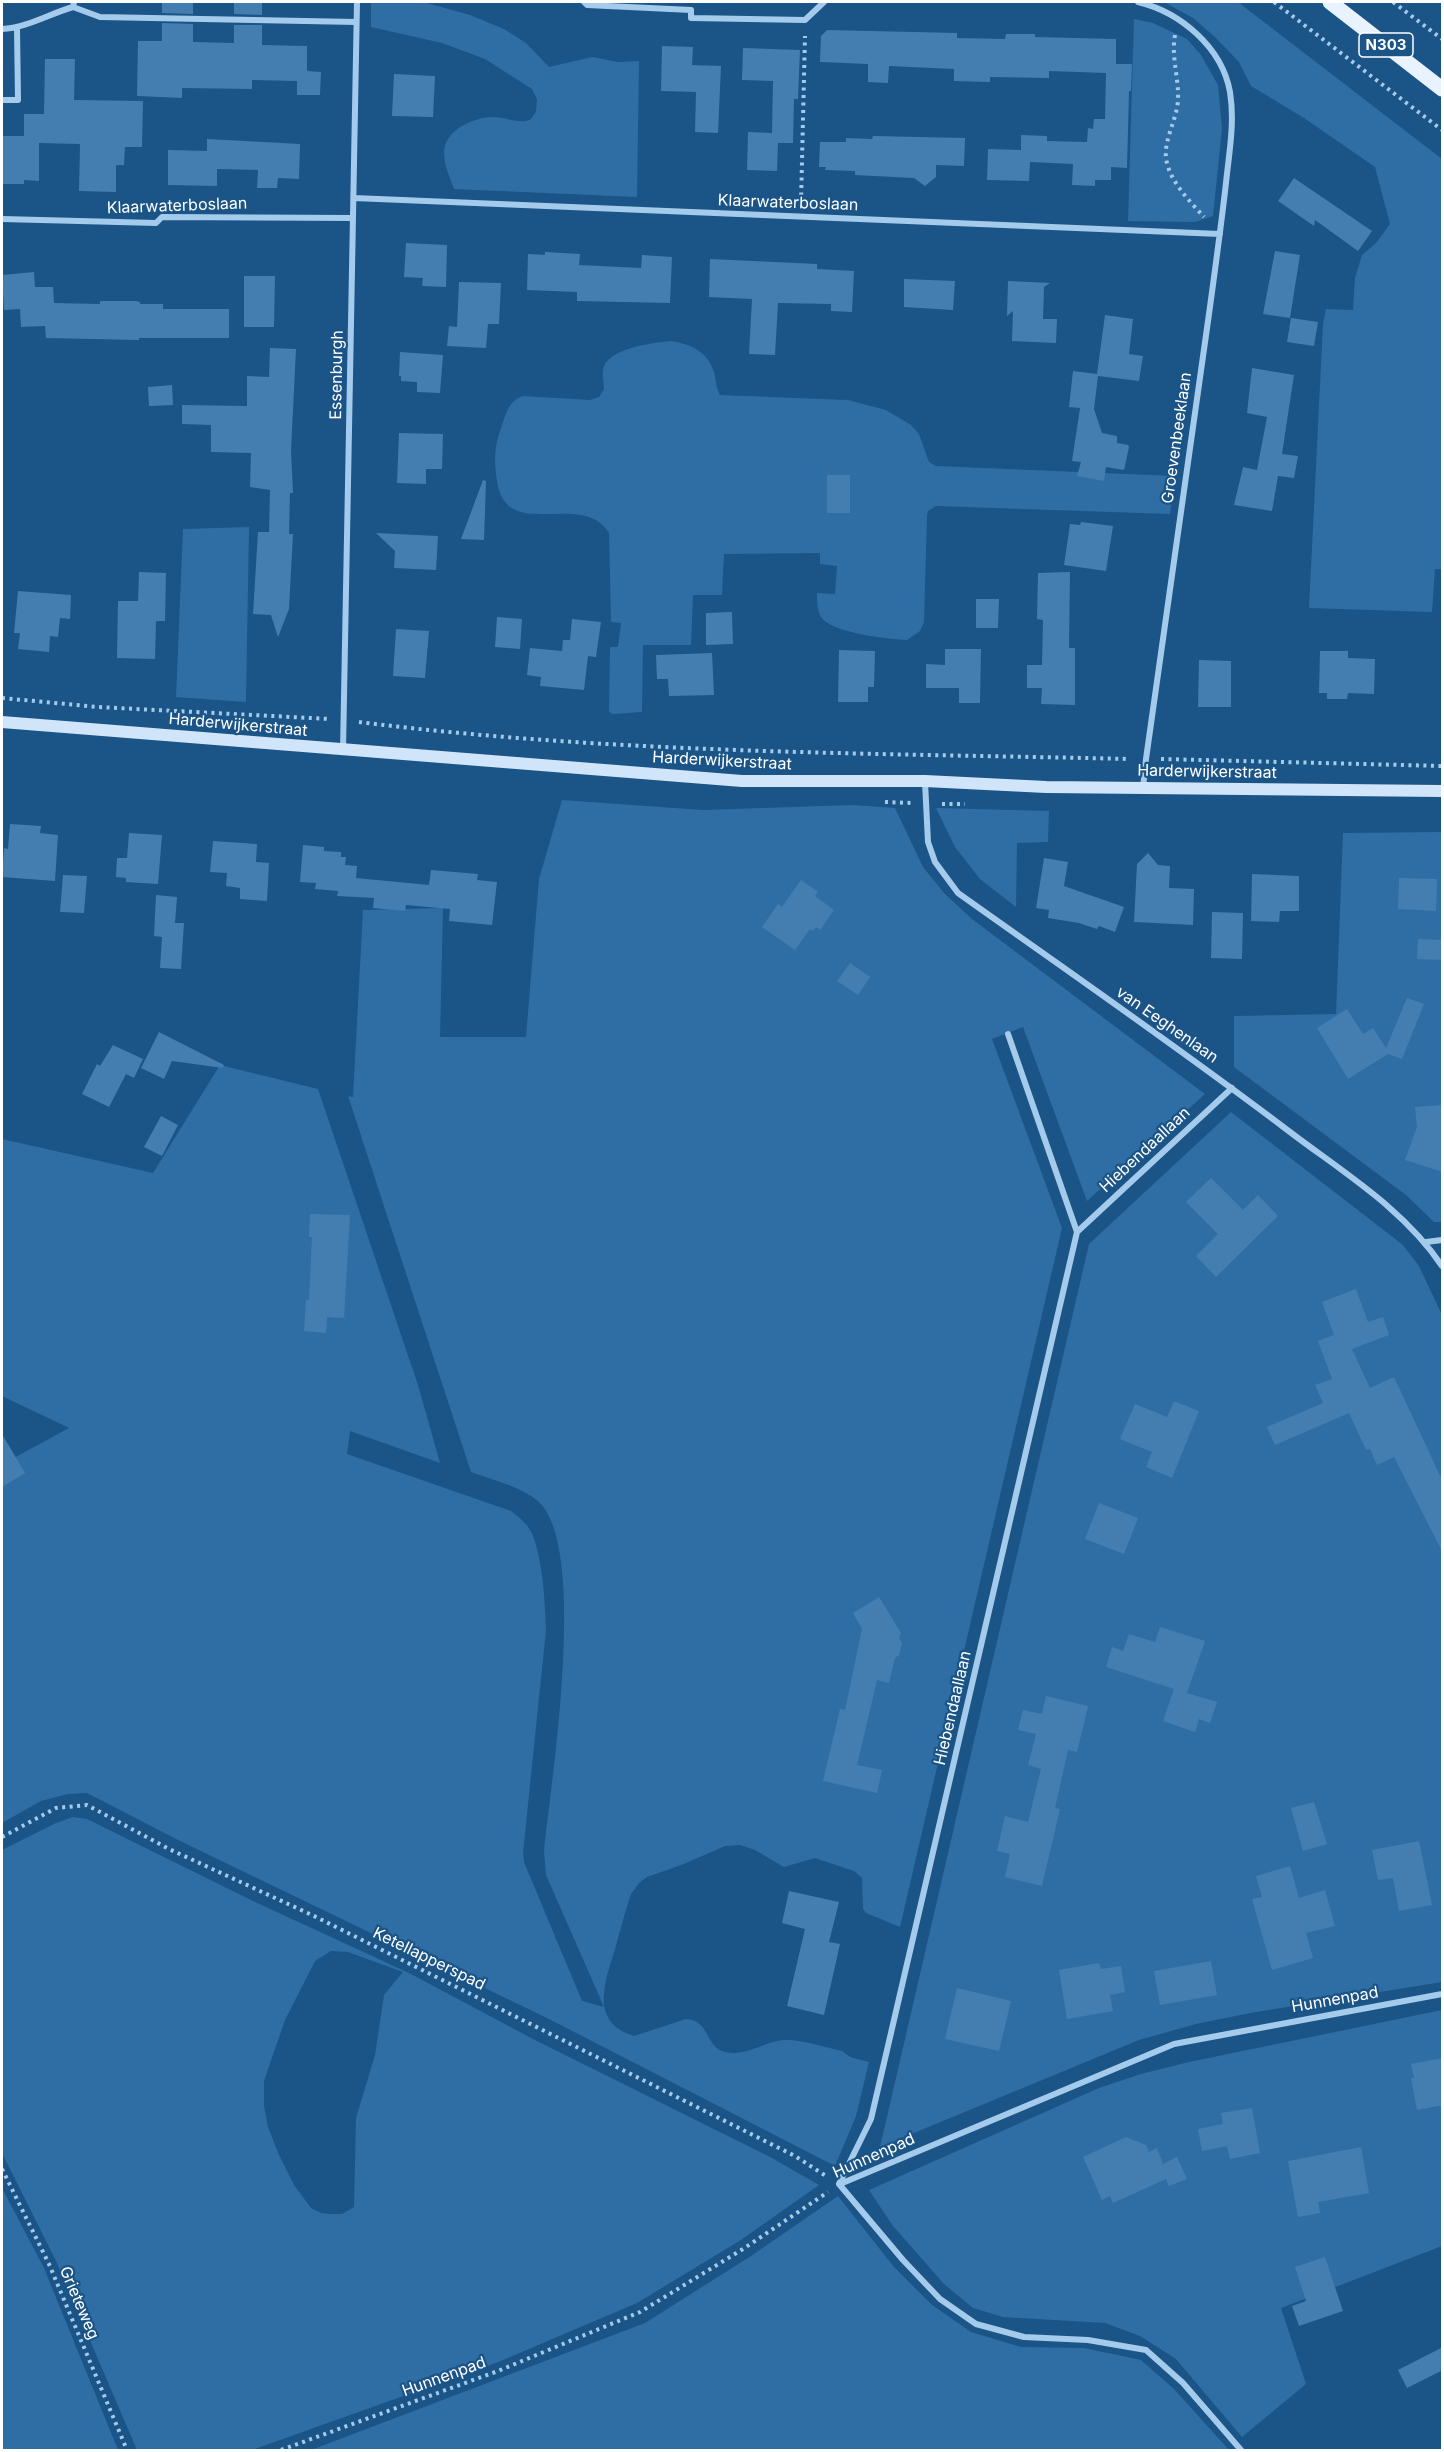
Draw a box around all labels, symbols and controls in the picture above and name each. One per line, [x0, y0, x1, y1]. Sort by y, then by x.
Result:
road number: N303 [1359, 33, 1413, 57]
street label: Klaarwaterboslaan [717, 191, 859, 215]
street label: Klaarwaterboslaan [106, 194, 248, 218]
street label: Essenburgh [327, 330, 347, 420]
street label: Groevenbeeklaan [1158, 371, 1196, 505]
street label: Harderwijkerstraat [168, 709, 308, 741]
street label: Harderwijkerstraat [652, 748, 792, 774]
street label: Harderwijkerstraat [1137, 761, 1277, 783]
street label: van Eeghenlaan [1112, 983, 1222, 1067]
street label: Hiebendaallaan [1096, 1103, 1194, 1197]
street label: Hiebendaallaan [931, 1649, 975, 1767]
street label: Ketellapperspad [370, 1923, 488, 1995]
street label: Hunnenpad [1290, 1983, 1380, 2017]
street label: Hunnenpad [830, 2129, 918, 2183]
street label: Grieteweg [55, 2264, 103, 2342]
street label: Hunnenpad [399, 2353, 489, 2401]

